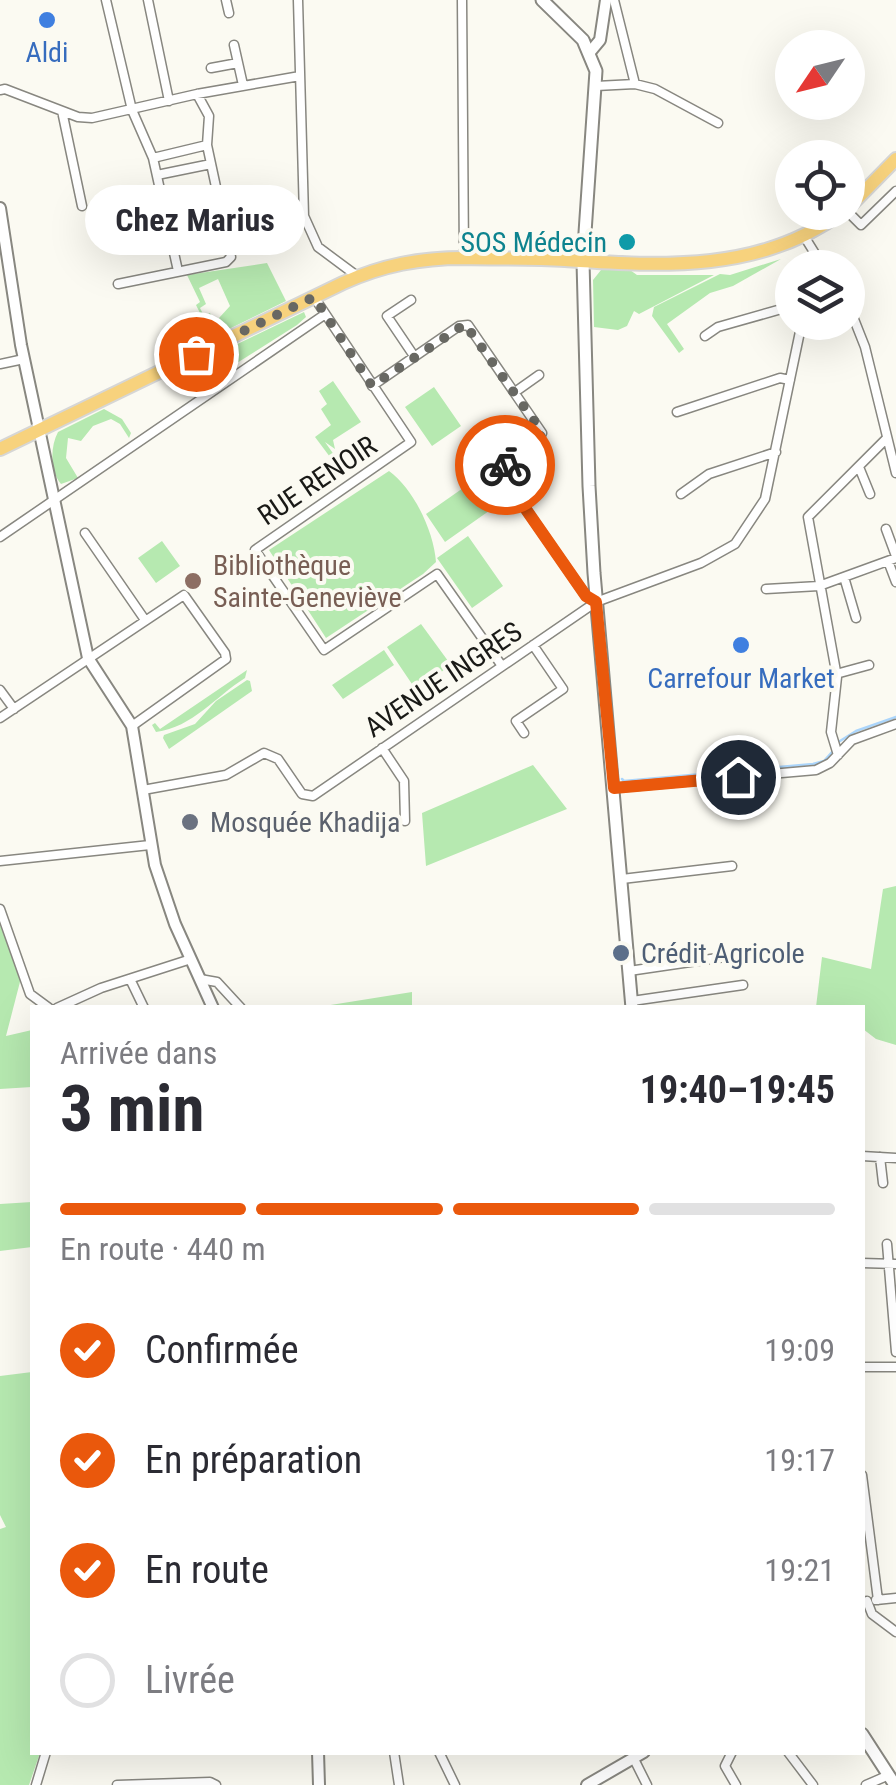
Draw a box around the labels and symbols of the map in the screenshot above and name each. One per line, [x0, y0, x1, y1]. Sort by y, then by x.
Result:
marker: Aldi [36, 9, 58, 31]
north arrow [775, 30, 865, 120]
place label: Aldi [26, 36, 68, 69]
callout: Chez Marius [86, 184, 306, 254]
place label: SOS Médecin [460, 226, 607, 259]
marker: SOS Médecin [616, 231, 638, 253]
pin [154, 312, 239, 397]
courier [455, 415, 555, 515]
street label: RUE RENOIR [252, 429, 383, 532]
place label: Bibliothèque Sainte-Geneviève [213, 549, 402, 614]
marker: Bibliothèque Sainte-Geneviève [182, 570, 204, 592]
street label: AVENUE INGRES [359, 615, 528, 744]
marker: Carrefour Market [730, 634, 752, 656]
place label: Carrefour Market [647, 662, 835, 695]
pin [696, 735, 781, 820]
place label: Mosquée Khadija [210, 806, 400, 839]
marker: Mosquée Khadija [179, 811, 201, 833]
place label: Crédit Agricole [641, 937, 805, 970]
marker: Crédit Agricole [610, 942, 632, 964]

